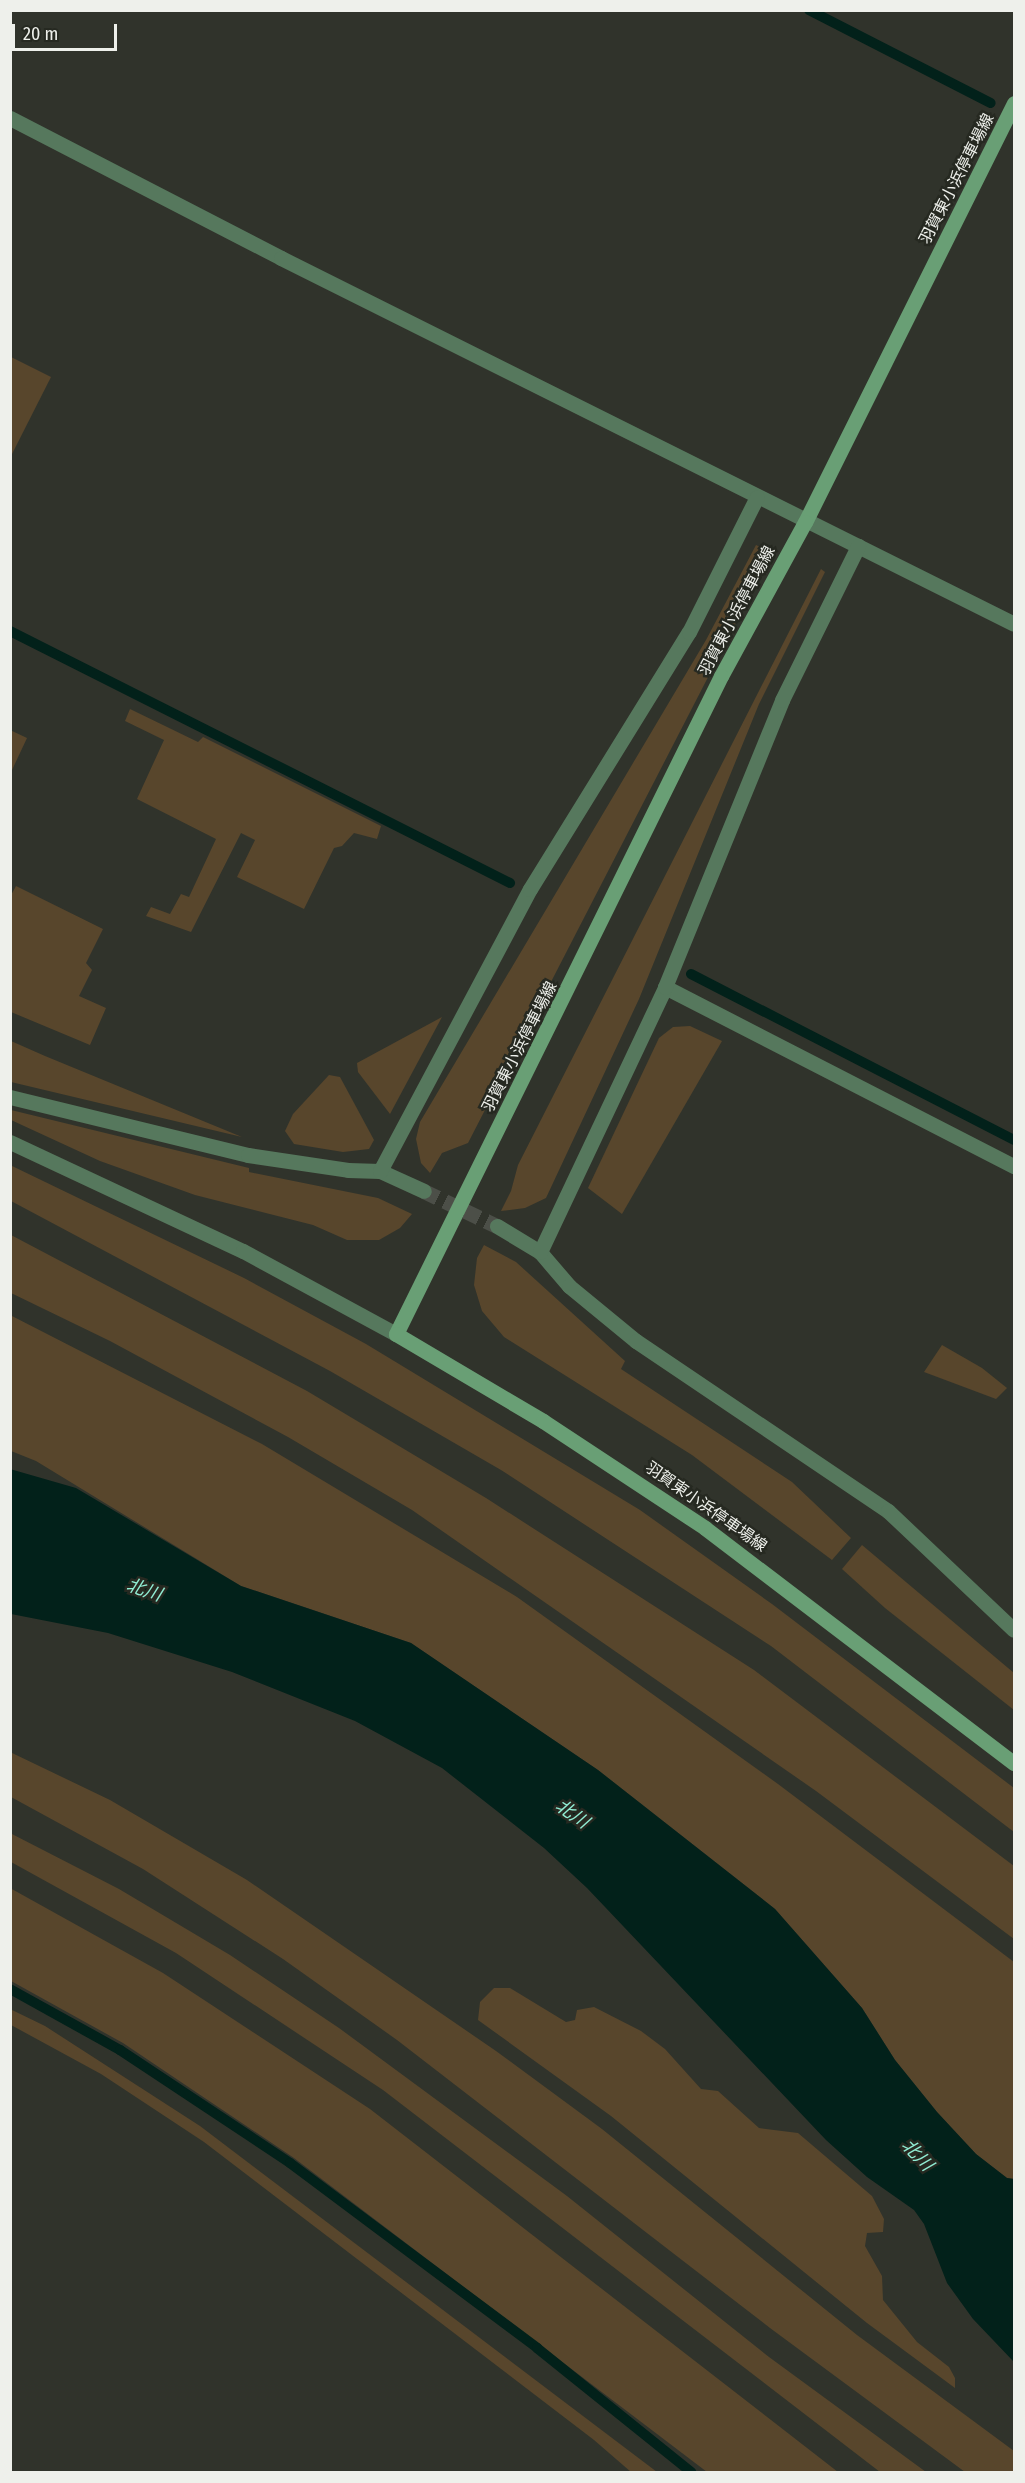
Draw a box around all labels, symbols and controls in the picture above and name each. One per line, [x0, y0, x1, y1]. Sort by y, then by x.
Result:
scale bar [15, 12, 120, 50]
text: 20 m [23, 23, 58, 45]
street label: 羽賀東小浜停車場線 [916, 110, 998, 248]
street label: 羽賀東小浜停車場線 [695, 543, 779, 679]
street label: 羽賀東小浜停車場線 [479, 978, 561, 1116]
street label: 羽賀東小浜停車場線 [642, 1458, 770, 1556]
water label: 北川 [124, 1574, 164, 1606]
water label: 北川 [551, 1795, 593, 1833]
water label: 北川 [897, 2135, 937, 2175]

